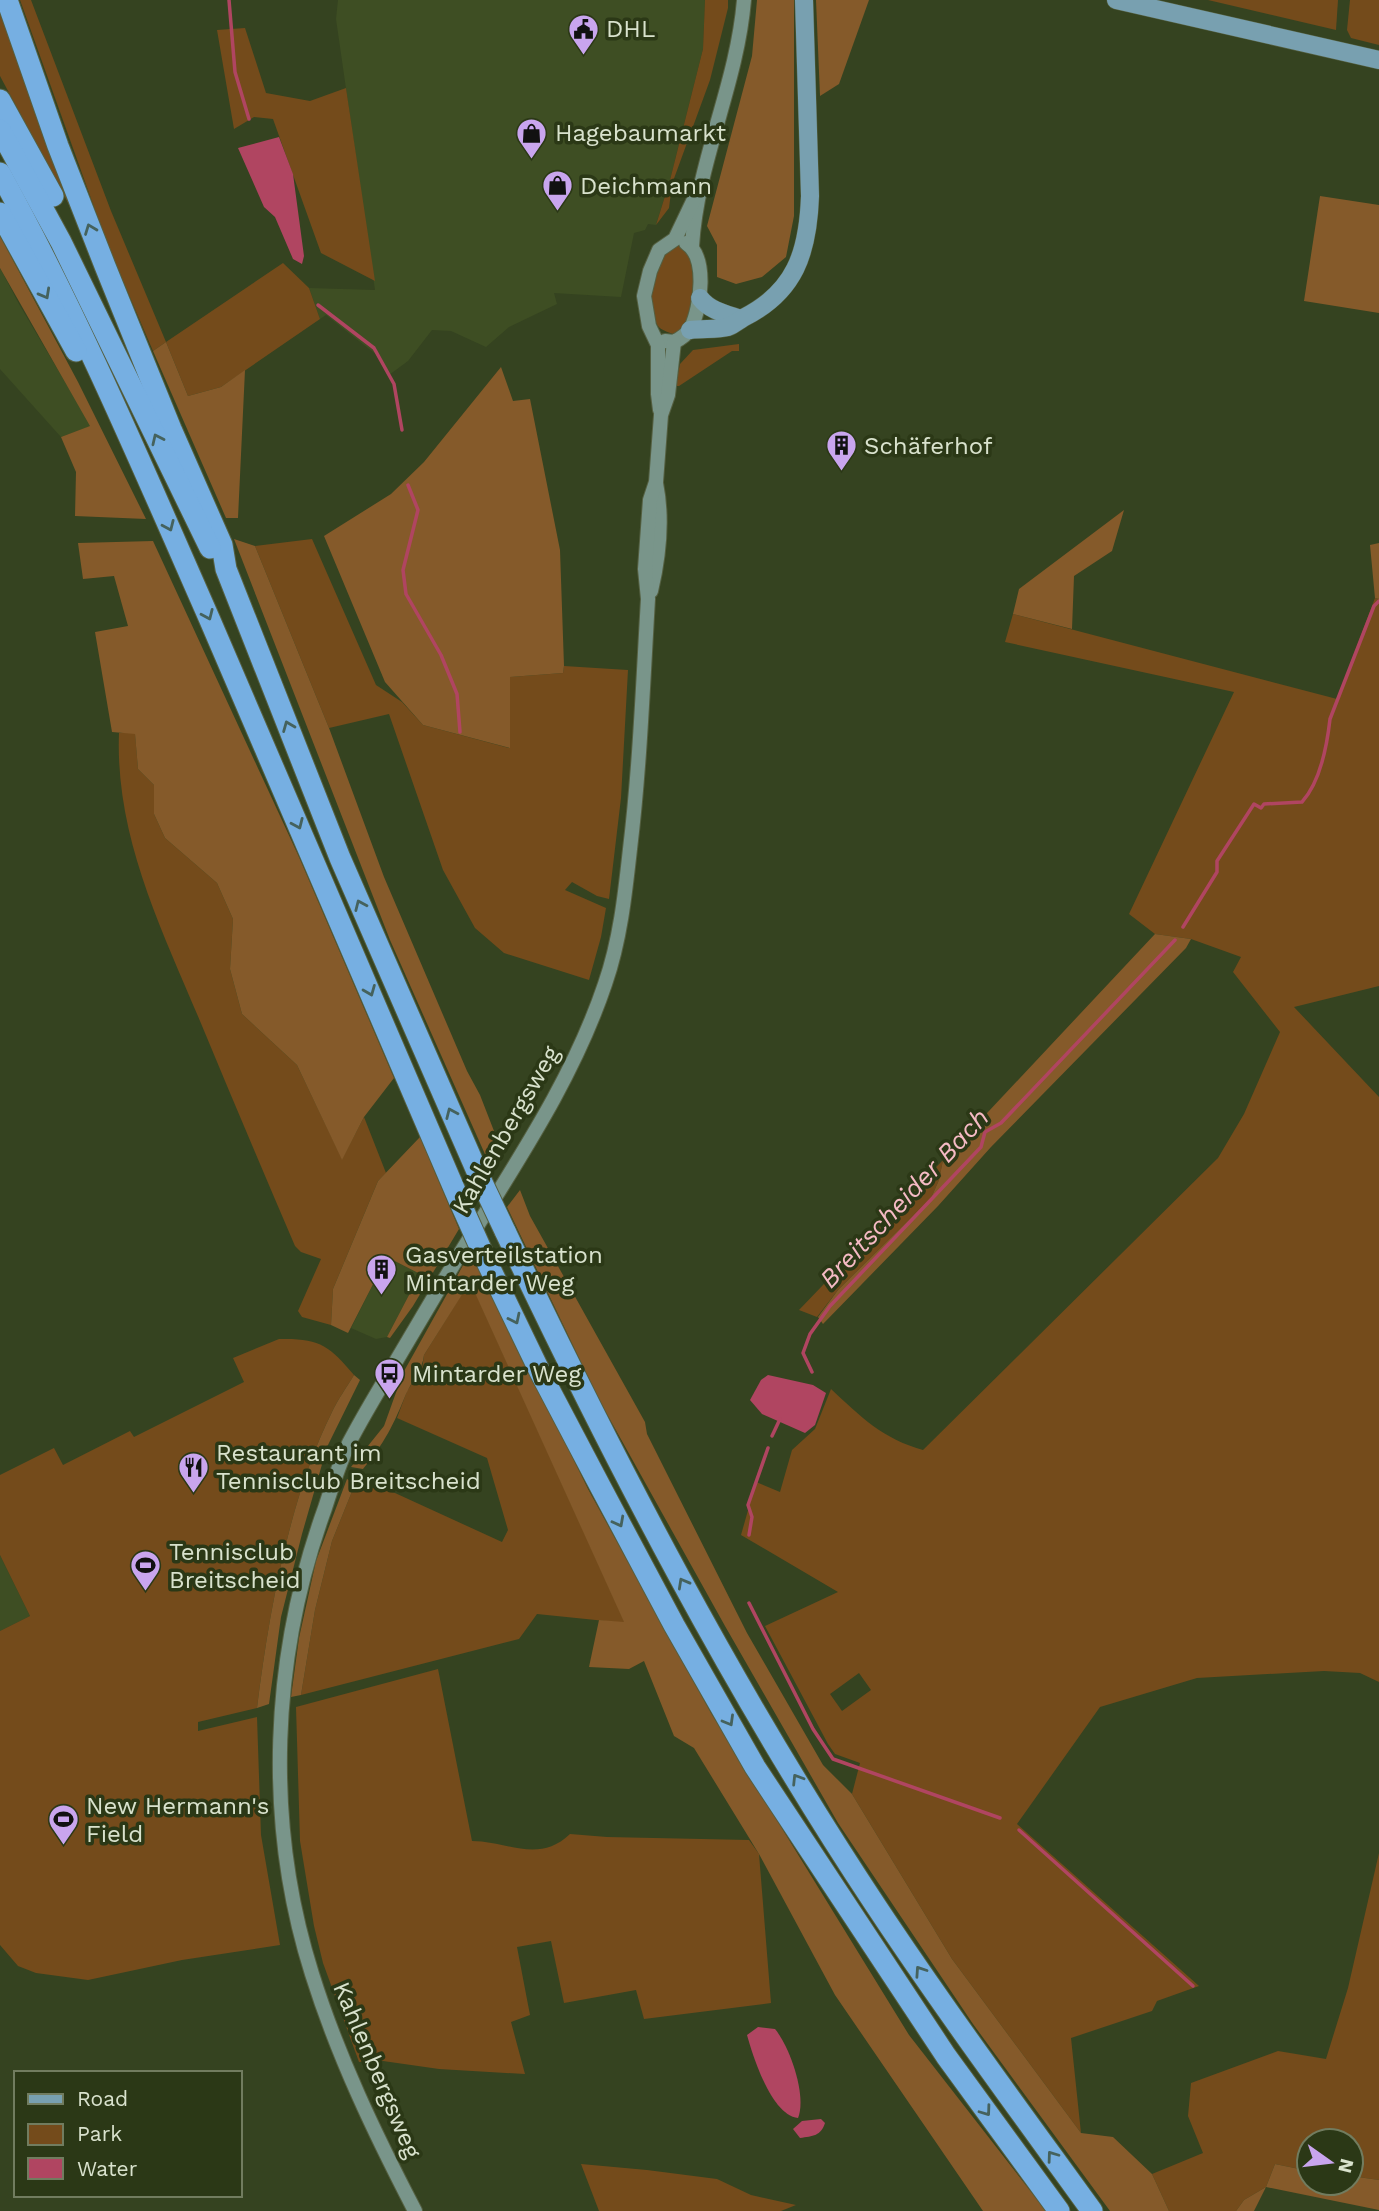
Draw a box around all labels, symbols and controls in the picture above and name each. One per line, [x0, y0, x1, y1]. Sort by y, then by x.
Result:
public building icon: DHL [566, 12, 600, 56]
place label: DHL [606, 15, 655, 43]
shop icon: Hagebaumarkt [515, 116, 549, 160]
place label: Hagebaumarkt [555, 119, 726, 147]
shop icon: Deichmann [540, 169, 574, 213]
place label: Deichmann [580, 172, 712, 200]
one-way arrow [85, 224, 99, 236]
one-way arrow [37, 287, 50, 300]
building icon: Schäferhof [824, 429, 858, 473]
place label: Schäferhof [864, 432, 993, 460]
one-way arrow [152, 434, 166, 446]
one-way arrow [161, 519, 175, 532]
one-way arrow [199, 609, 213, 621]
one-way arrow [282, 721, 296, 733]
one-way arrow [290, 817, 304, 829]
one-way arrow [354, 899, 368, 912]
one-way arrow [361, 984, 375, 996]
street label: Kahlenbergsweg [447, 1041, 565, 1219]
water label: Breitscheider Bach [813, 1102, 995, 1294]
one-way arrow [445, 1108, 459, 1120]
place label: Gasverteilstation Mintarder Weg [405, 1241, 603, 1297]
building icon: Gasverteilstation Mintarder Weg [365, 1252, 399, 1296]
one-way arrow [507, 1312, 521, 1324]
bus stop icon: Mintarder Weg [372, 1357, 406, 1401]
place label: Mintarder Weg [412, 1360, 581, 1388]
place label: Restaurant im Tennisclub Breitscheid [216, 1439, 481, 1495]
restaurant icon: Restaurant im Tennisclub Breitscheid [176, 1450, 210, 1494]
one-way arrow [611, 1515, 624, 1527]
place label: Tennisclub Breitscheid [169, 1538, 301, 1594]
sports icon: Tennisclub Breitscheid [129, 1549, 163, 1593]
one-way arrow [678, 1577, 691, 1590]
one-way arrow [721, 1714, 734, 1726]
one-way arrow [793, 1774, 806, 1787]
place label: New Hermann's Field [86, 1792, 269, 1848]
sports icon: New Hermann's Field [46, 1803, 80, 1847]
one-way arrow [916, 1966, 928, 1979]
street label: Kahlenbergsweg [327, 1978, 427, 2163]
legend [14, 2071, 242, 2197]
text: Road [77, 2086, 128, 2111]
one-way arrow [978, 2103, 991, 2116]
text: Park [77, 2121, 122, 2146]
north arrow [1295, 2127, 1365, 2197]
one-way arrow [1048, 2151, 1060, 2164]
text: Water [77, 2156, 138, 2181]
text: N [1333, 2156, 1359, 2176]

